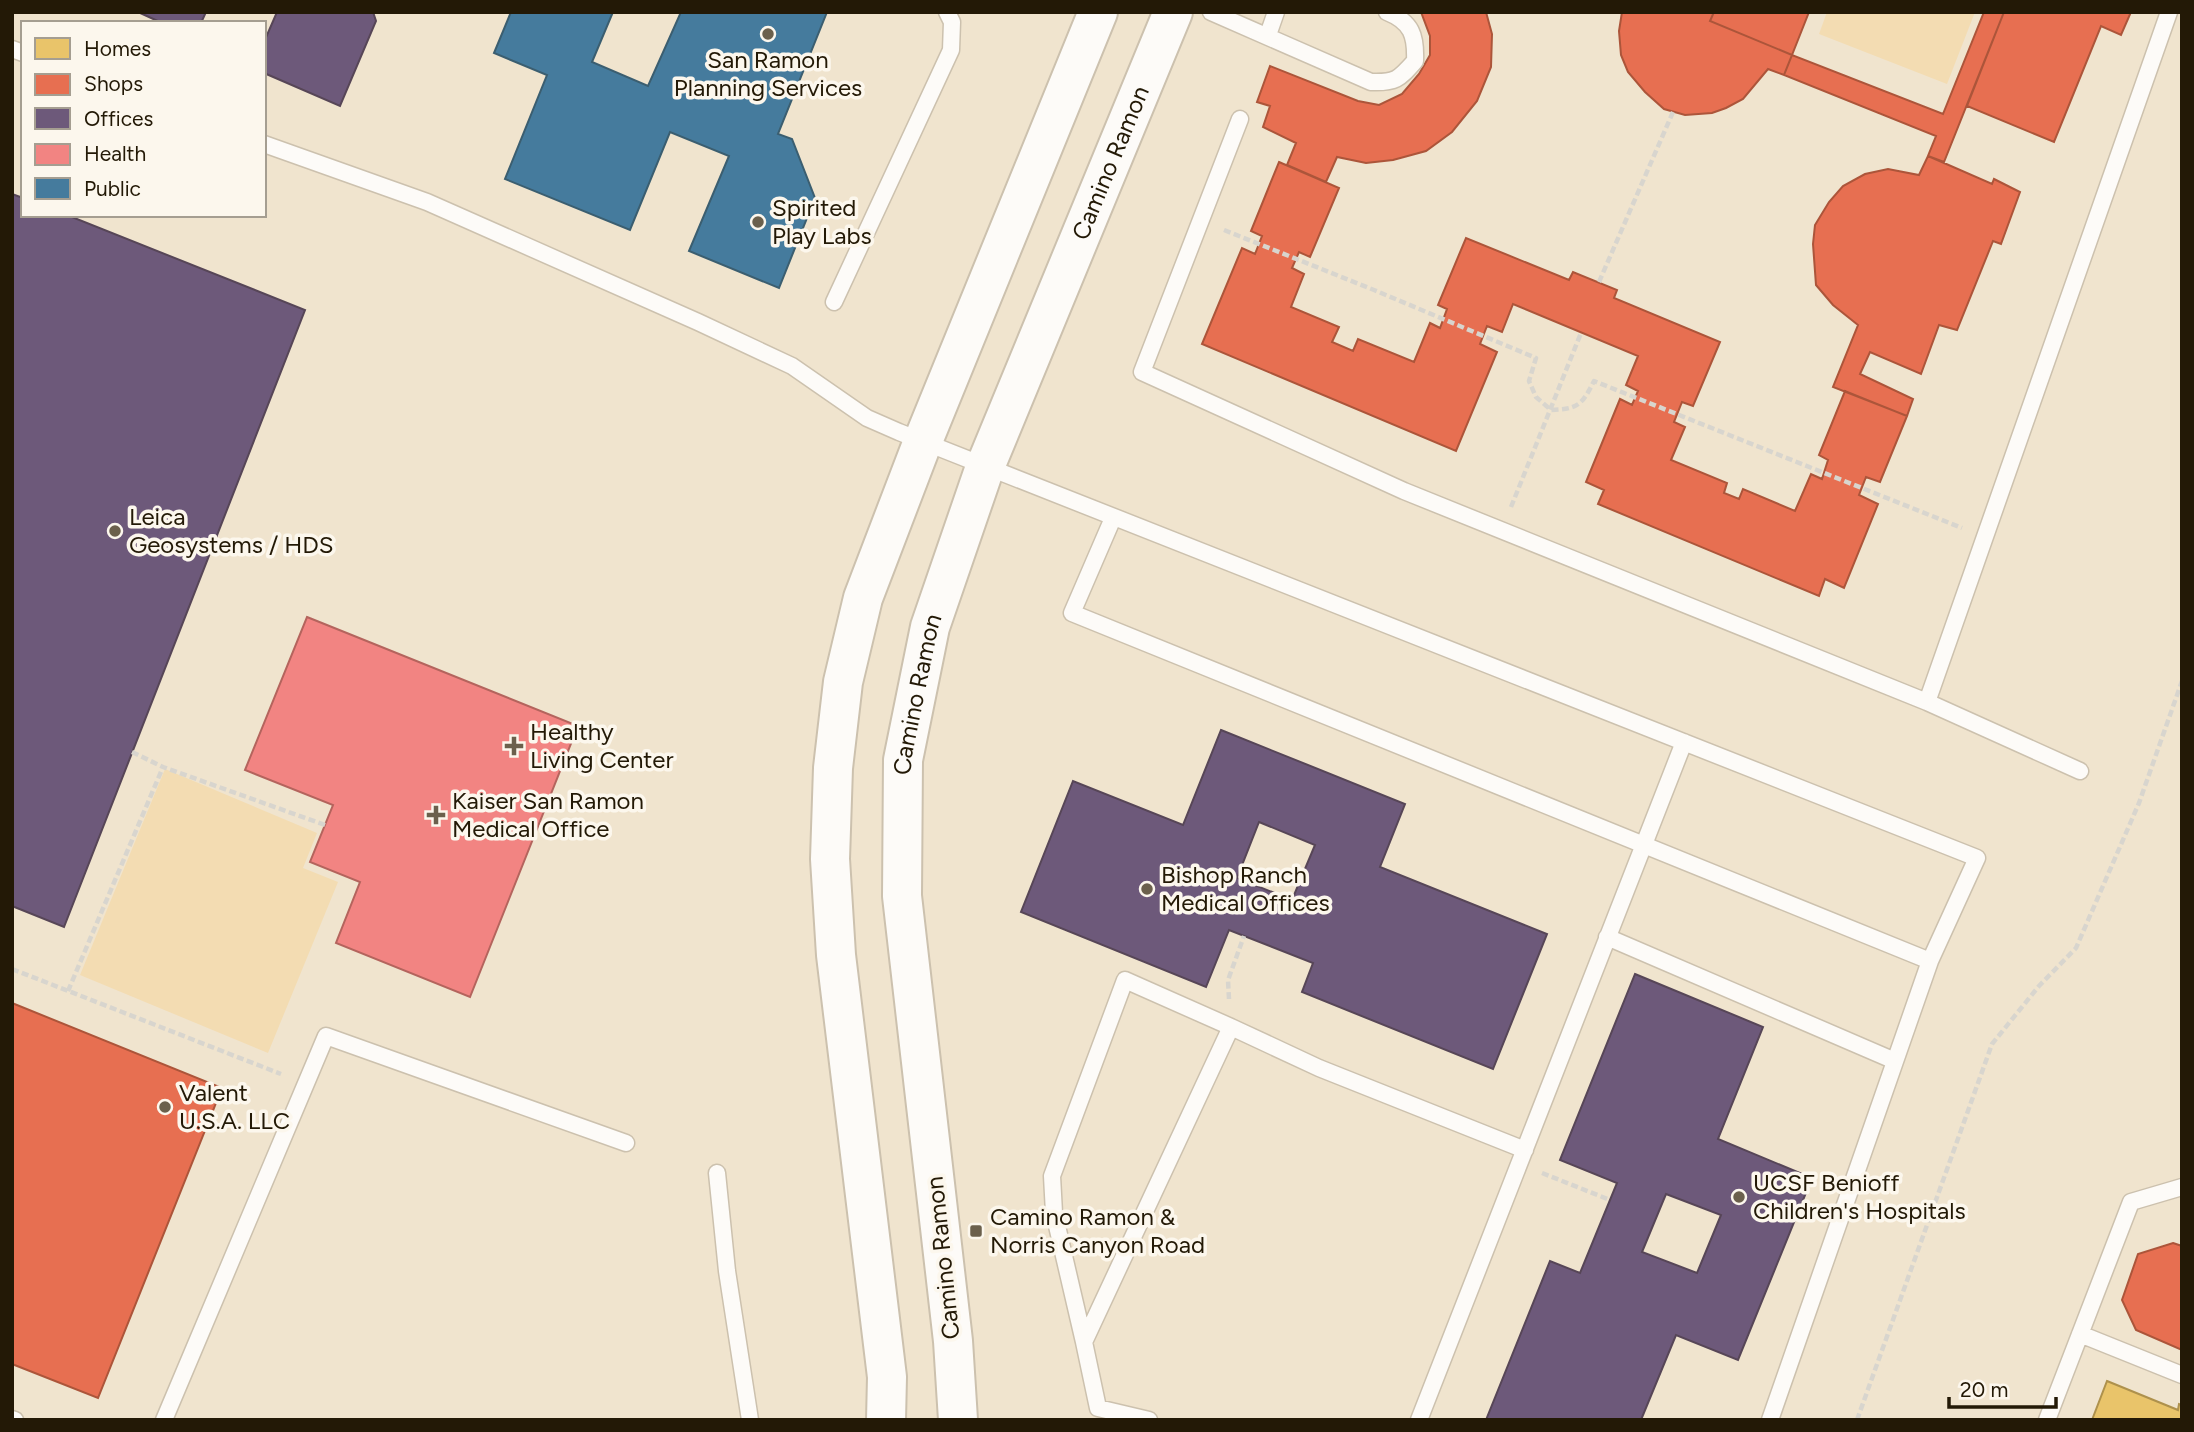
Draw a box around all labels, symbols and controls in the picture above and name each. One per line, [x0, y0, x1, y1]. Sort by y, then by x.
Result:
legend [21, 21, 266, 217]
marker: San Ramon Planning Services [760, 26, 776, 42]
text: Homes [84, 36, 151, 61]
place label: San Ramon Planning Services [674, 45, 862, 102]
text: Shops [84, 71, 143, 96]
street label: Camino Ramon [1065, 81, 1155, 244]
text: Offices [84, 106, 153, 131]
text: Health [84, 141, 146, 166]
text: Public [84, 176, 141, 201]
place label: Spirited Play Labs [772, 193, 872, 250]
marker: Spirited Play Labs [750, 214, 766, 230]
place label: Leica Geosystems / HDS [129, 502, 333, 559]
marker: Leica Geosystems / HDS [107, 523, 123, 539]
street label: Camino Ramon [888, 610, 948, 775]
place label: Healthy Living Center [530, 717, 674, 774]
marker: Healthy Living Center [504, 736, 524, 756]
place label: Kaiser San Ramon Medical Office [452, 786, 644, 843]
marker: Kaiser San Ramon Medical Office [426, 805, 446, 825]
place label: Bishop Ranch Medical Offices [1161, 860, 1330, 917]
marker: Bishop Ranch Medical Offices [1139, 881, 1155, 897]
place label: Valent U.S.A. LLC [179, 1078, 290, 1135]
marker: Valent U.S.A. LLC [157, 1099, 173, 1115]
place label: UCSF Benioff Children's Hospitals [1753, 1168, 1966, 1225]
street label: Camino Ramon [920, 1175, 965, 1341]
marker: UCSF Benioff Children's Hospitals [1731, 1189, 1747, 1205]
place label: Camino Ramon & Norris Canyon Road [990, 1202, 1205, 1259]
marker: Camino Ramon & Norris Canyon Road [968, 1223, 984, 1239]
scale bar [1949, 1366, 2056, 1410]
text: 20 m [1960, 1377, 2008, 1402]

